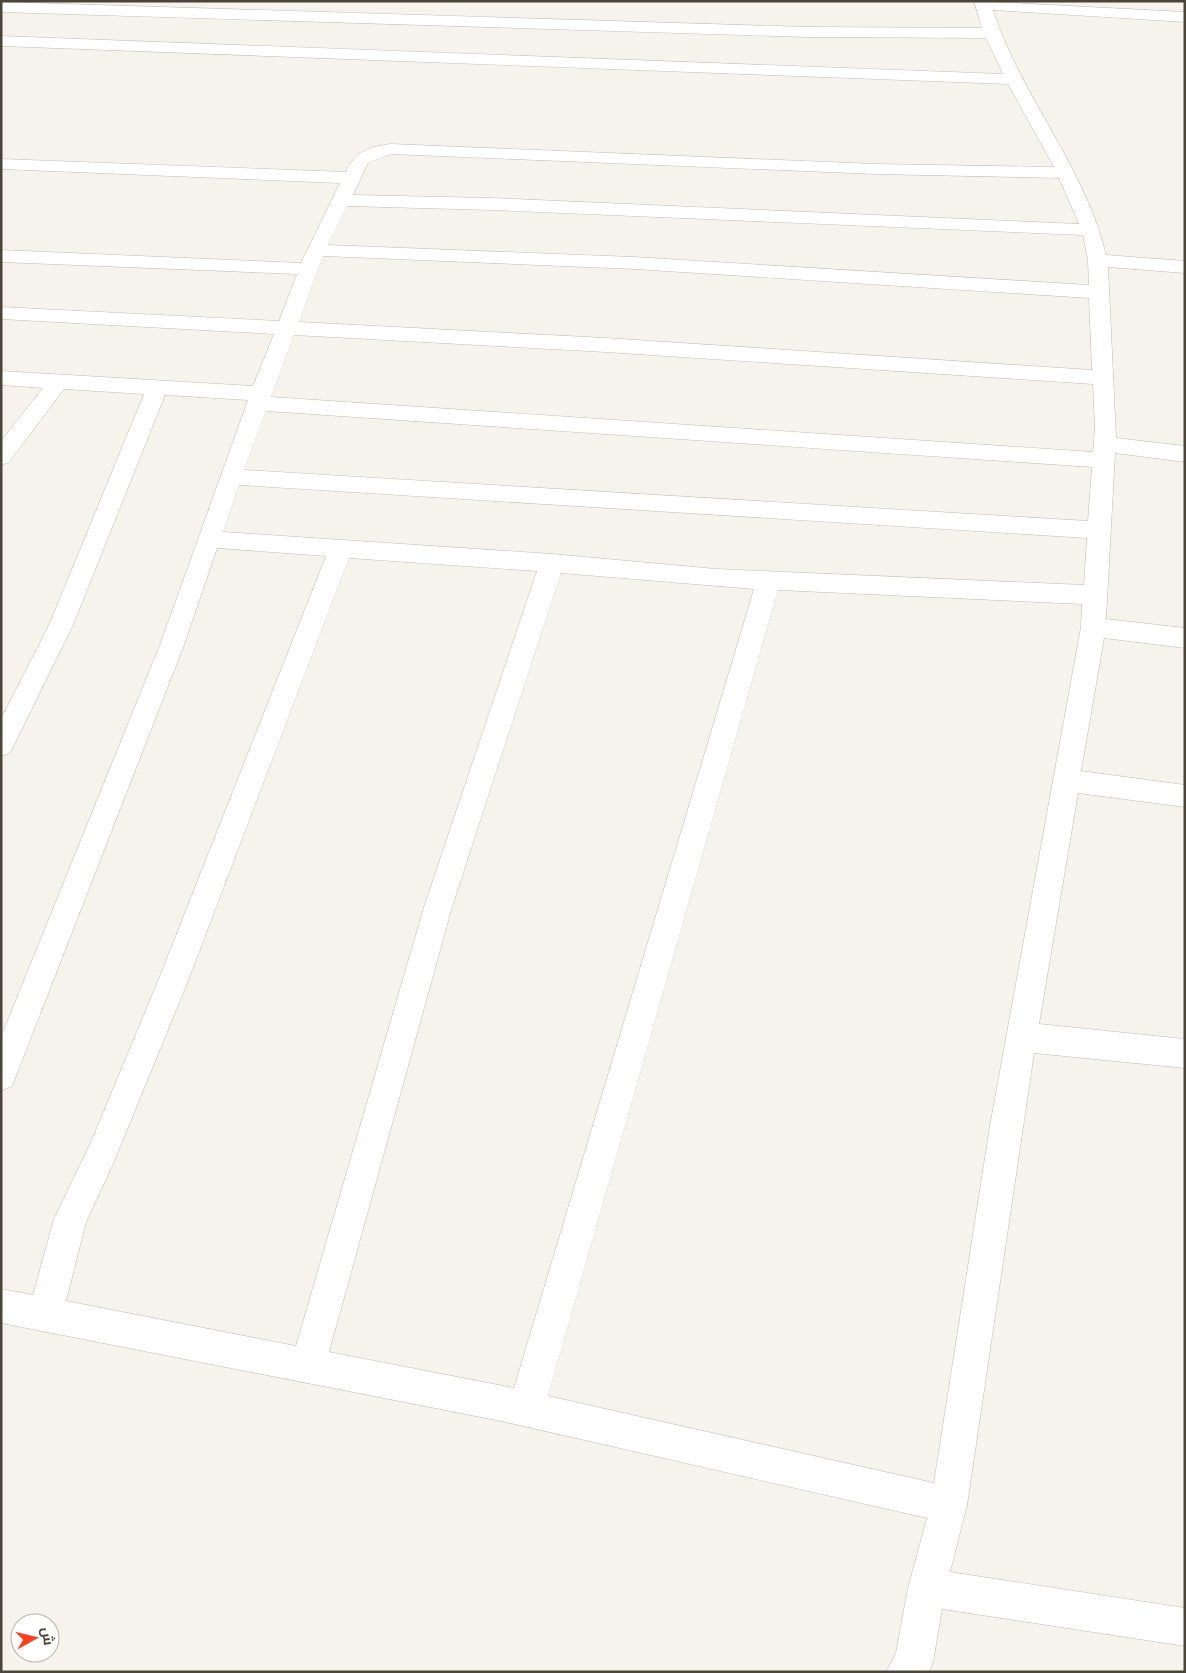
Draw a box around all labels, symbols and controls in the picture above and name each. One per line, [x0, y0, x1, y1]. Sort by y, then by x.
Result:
north arrow [10, 1613, 60, 1663]
text: ش [37, 1626, 59, 1647]

